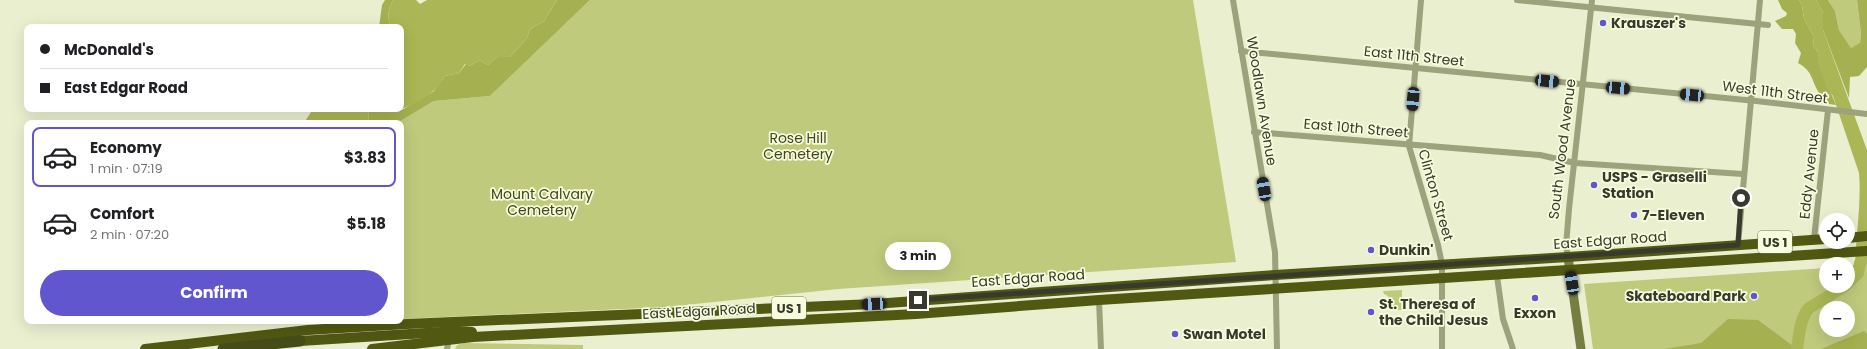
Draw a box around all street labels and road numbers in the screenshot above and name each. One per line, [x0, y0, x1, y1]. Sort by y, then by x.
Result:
street label: Woodlawn Avenue [1242, 35, 1282, 167]
street label: East 11th Street [1363, 41, 1465, 71]
street label: West 11th Street [1721, 76, 1829, 108]
street label: South Wood Avenue [1543, 77, 1581, 220]
street label: East 10th Street [1303, 113, 1409, 143]
street label: Eddy Avenue [1794, 128, 1824, 220]
street label: Clinton Street [1413, 147, 1459, 243]
street label: East Edgar Road [1553, 226, 1667, 254]
road number: US 1 [1758, 231, 1792, 253]
street label: East Edgar Road [971, 264, 1085, 292]
road number: US 1 [772, 297, 806, 319]
street label: East Edgar Road [642, 298, 756, 324]

